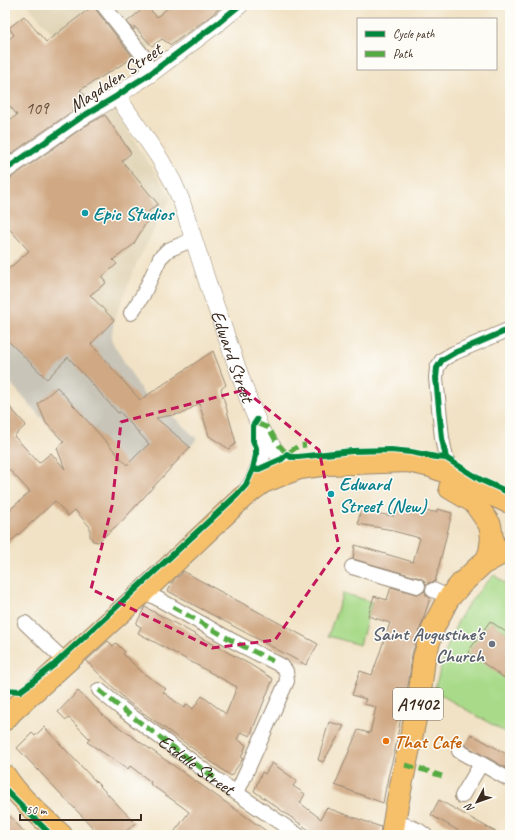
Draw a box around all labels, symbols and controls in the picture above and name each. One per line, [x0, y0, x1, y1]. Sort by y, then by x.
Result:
legend [357, 18, 497, 70]
text: Cycle path [393, 26, 435, 42]
street label: Magdalen Street [64, 37, 168, 118]
text: Path [393, 46, 413, 62]
house number: 109 [26, 98, 50, 119]
place label: Epic Studios [93, 202, 175, 226]
marker: Epic Studios [80, 208, 90, 218]
street label: Edward Street [205, 307, 260, 407]
place label: Edward Street (New) [339, 472, 428, 518]
marker: Edward Street (New) [326, 489, 336, 499]
place label: Saint Augustine's Church [372, 622, 486, 668]
marker: Saint Augustine's Church [487, 639, 497, 649]
road number: A1402 [393, 688, 443, 720]
street label: Esdelle Street [153, 729, 240, 802]
place label: That Cafe [394, 730, 462, 754]
marker: That Cafe [381, 736, 391, 746]
north arrow [457, 782, 497, 822]
scale bar [20, 796, 141, 822]
text: N [461, 800, 477, 816]
text: 50 m [26, 802, 48, 818]

